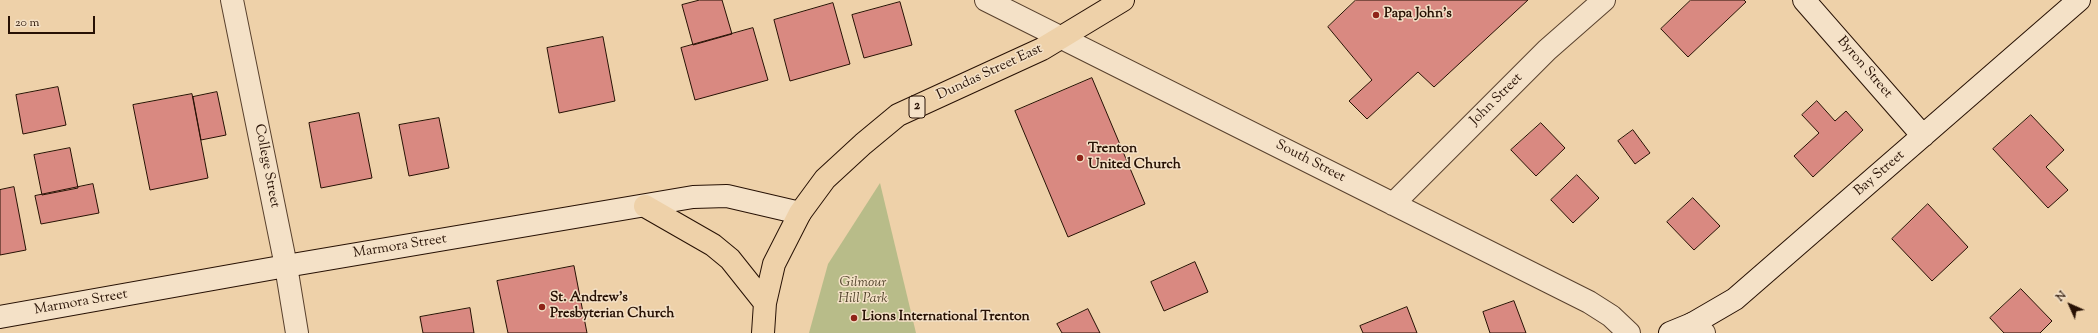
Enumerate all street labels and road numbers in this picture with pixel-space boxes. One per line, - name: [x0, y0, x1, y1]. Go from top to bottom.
- street label: Byron Street: [1833, 34, 1895, 102]
- street label: Dundas Street East: [935, 41, 1045, 105]
- street label: John Street: [1467, 70, 1527, 130]
- road number: 2: [909, 96, 925, 118]
- street label: College Street: [250, 123, 282, 209]
- street label: South Street: [1272, 137, 1348, 187]
- street label: Bay Street: [1851, 148, 1909, 200]
- street label: Marmora Street: [352, 231, 448, 263]
- street label: Marmora Street: [33, 287, 129, 319]

